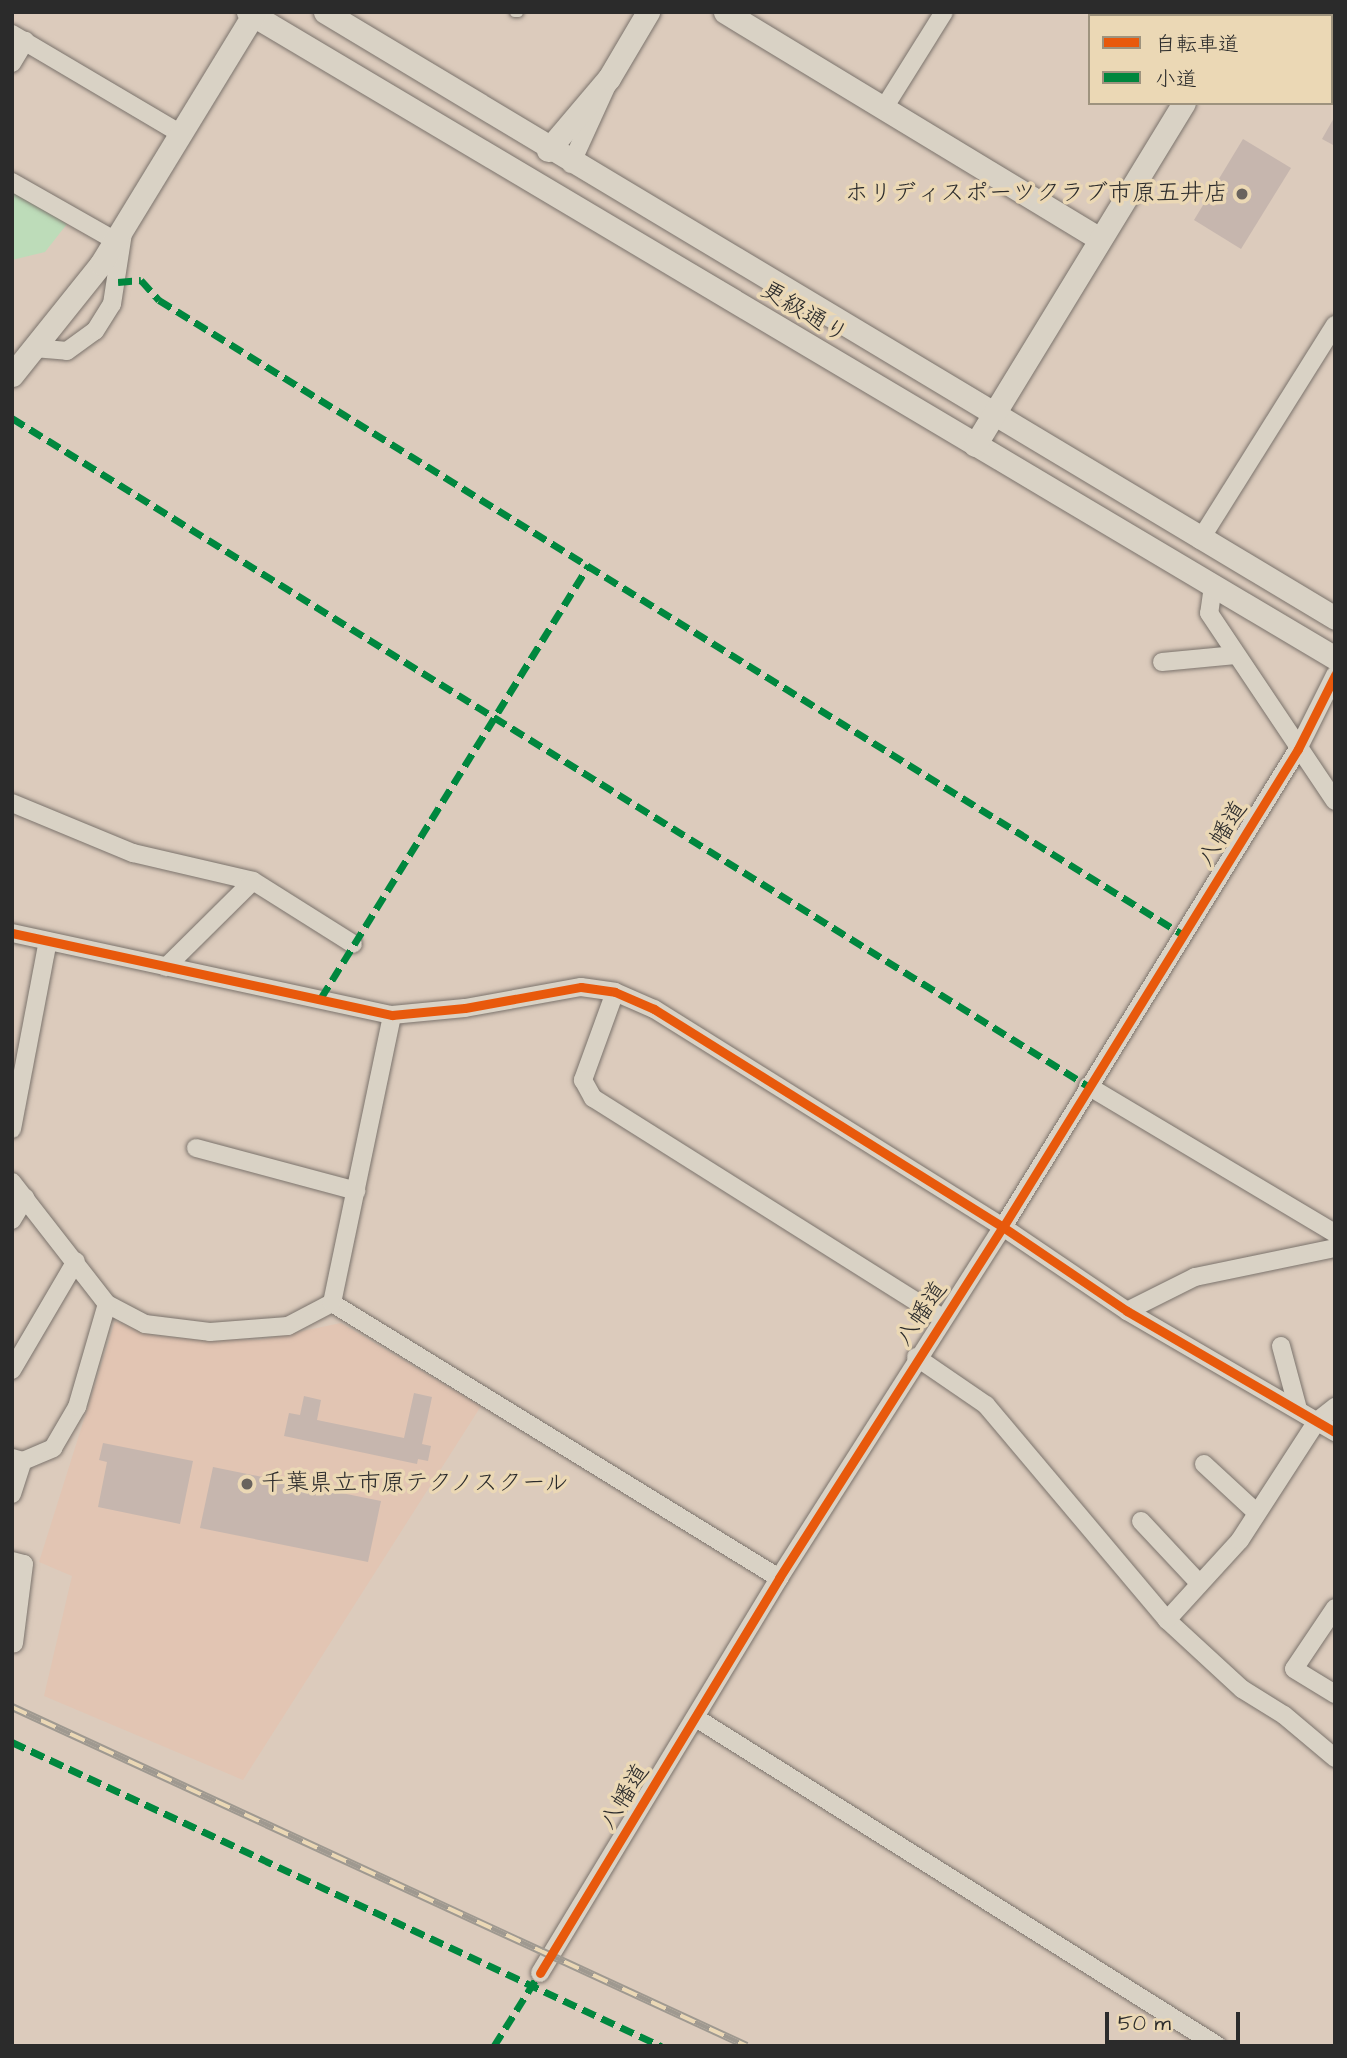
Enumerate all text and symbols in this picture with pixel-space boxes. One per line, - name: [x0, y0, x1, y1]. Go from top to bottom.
- legend: [1088, 14, 1333, 105]
- text: 自転車道: [1155, 30, 1239, 59]
- text: 小道: [1155, 65, 1197, 94]
- place label: ホリディスポーツクラブ市原五井店: [844, 180, 1228, 208]
- marker: ホリディスポーツクラブ市原五井店: [1234, 186, 1250, 202]
- street label: 更級通り: [755, 276, 853, 350]
- street label: 八幡道: [1192, 796, 1254, 872]
- street label: 八幡道: [890, 1276, 954, 1352]
- place label: 千葉県立市原テクノスクール: [261, 1470, 573, 1498]
- marker: 千葉県立市原テクノスクール: [239, 1476, 255, 1492]
- street label: 八幡道: [594, 1759, 656, 1835]
- scale bar: [1109, 1998, 1244, 2042]
- text: 50 m: [1118, 2009, 1171, 2038]

